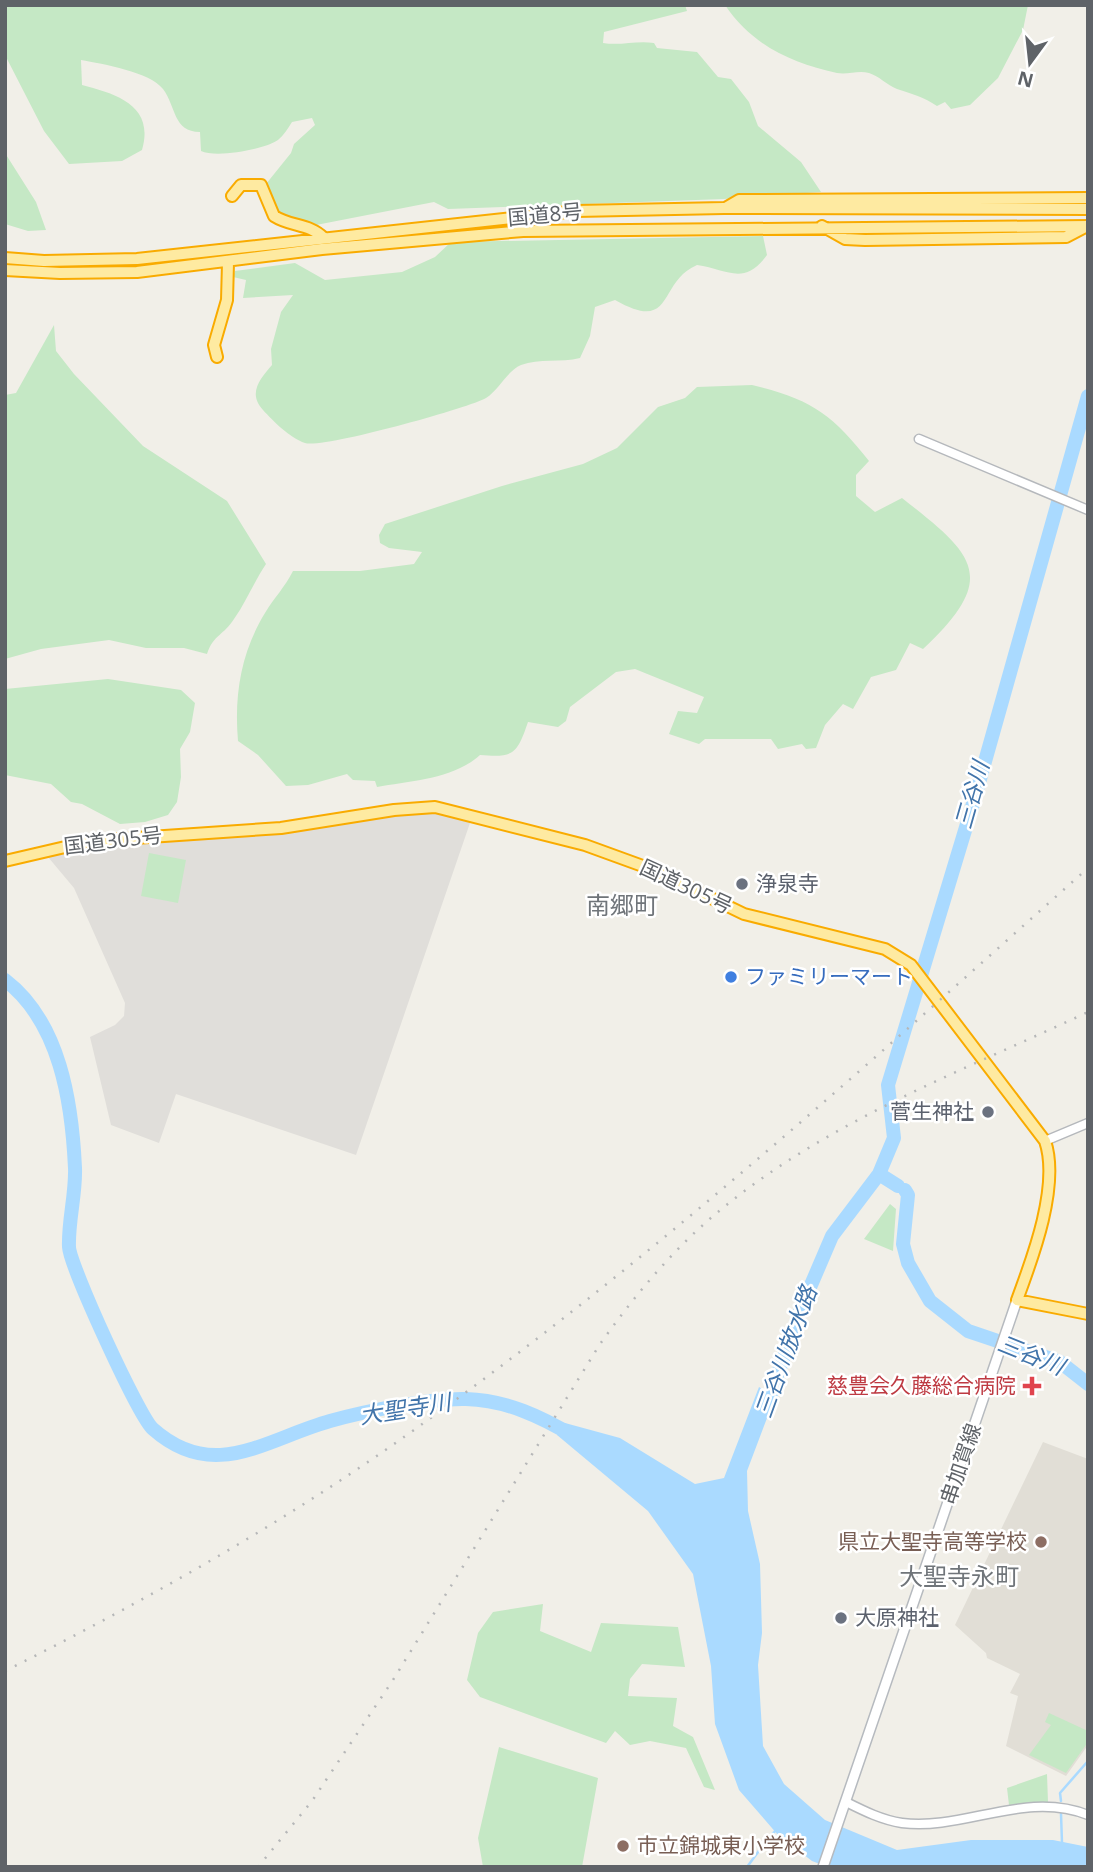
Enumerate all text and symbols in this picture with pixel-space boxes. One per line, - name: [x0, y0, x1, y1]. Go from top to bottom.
- north arrow: [995, 28, 1065, 98]
- text: N: [1015, 65, 1036, 94]
- street label: 国道8号: [506, 197, 583, 231]
- water label: 三谷川: [946, 754, 997, 832]
- street label: 国道305号: [62, 820, 164, 860]
- street label: 国道305号: [636, 852, 737, 920]
- place label: 浄泉寺: [756, 869, 819, 897]
- marker: 浄泉寺: [734, 876, 750, 892]
- district label: 南郷町: [586, 888, 658, 921]
- place label: ファミリーマート: [745, 962, 913, 990]
- marker: ファミリーマート: [723, 969, 739, 985]
- place label: 菅生神社: [890, 1097, 974, 1125]
- marker: 菅生神社: [980, 1104, 996, 1120]
- water label: 三谷川放水路: [746, 1279, 824, 1422]
- water label: 三谷川: [993, 1326, 1072, 1383]
- place label: 慈豊会久藤総合病院: [827, 1371, 1016, 1399]
- marker: 慈豊会久藤総合病院: [1022, 1376, 1042, 1396]
- water label: 大聖寺川: [357, 1385, 456, 1431]
- street label: 串加賀線: [933, 1419, 987, 1508]
- place label: 県立大聖寺高等学校: [838, 1527, 1027, 1555]
- marker: 県立大聖寺高等学校: [1033, 1534, 1049, 1550]
- district label: 大聖寺永町: [899, 1559, 1019, 1592]
- place label: 大原神社: [855, 1603, 939, 1631]
- marker: 大原神社: [833, 1610, 849, 1626]
- place label: 市立錦城東小学校: [637, 1831, 805, 1859]
- marker: 市立錦城東小学校: [615, 1838, 631, 1854]

